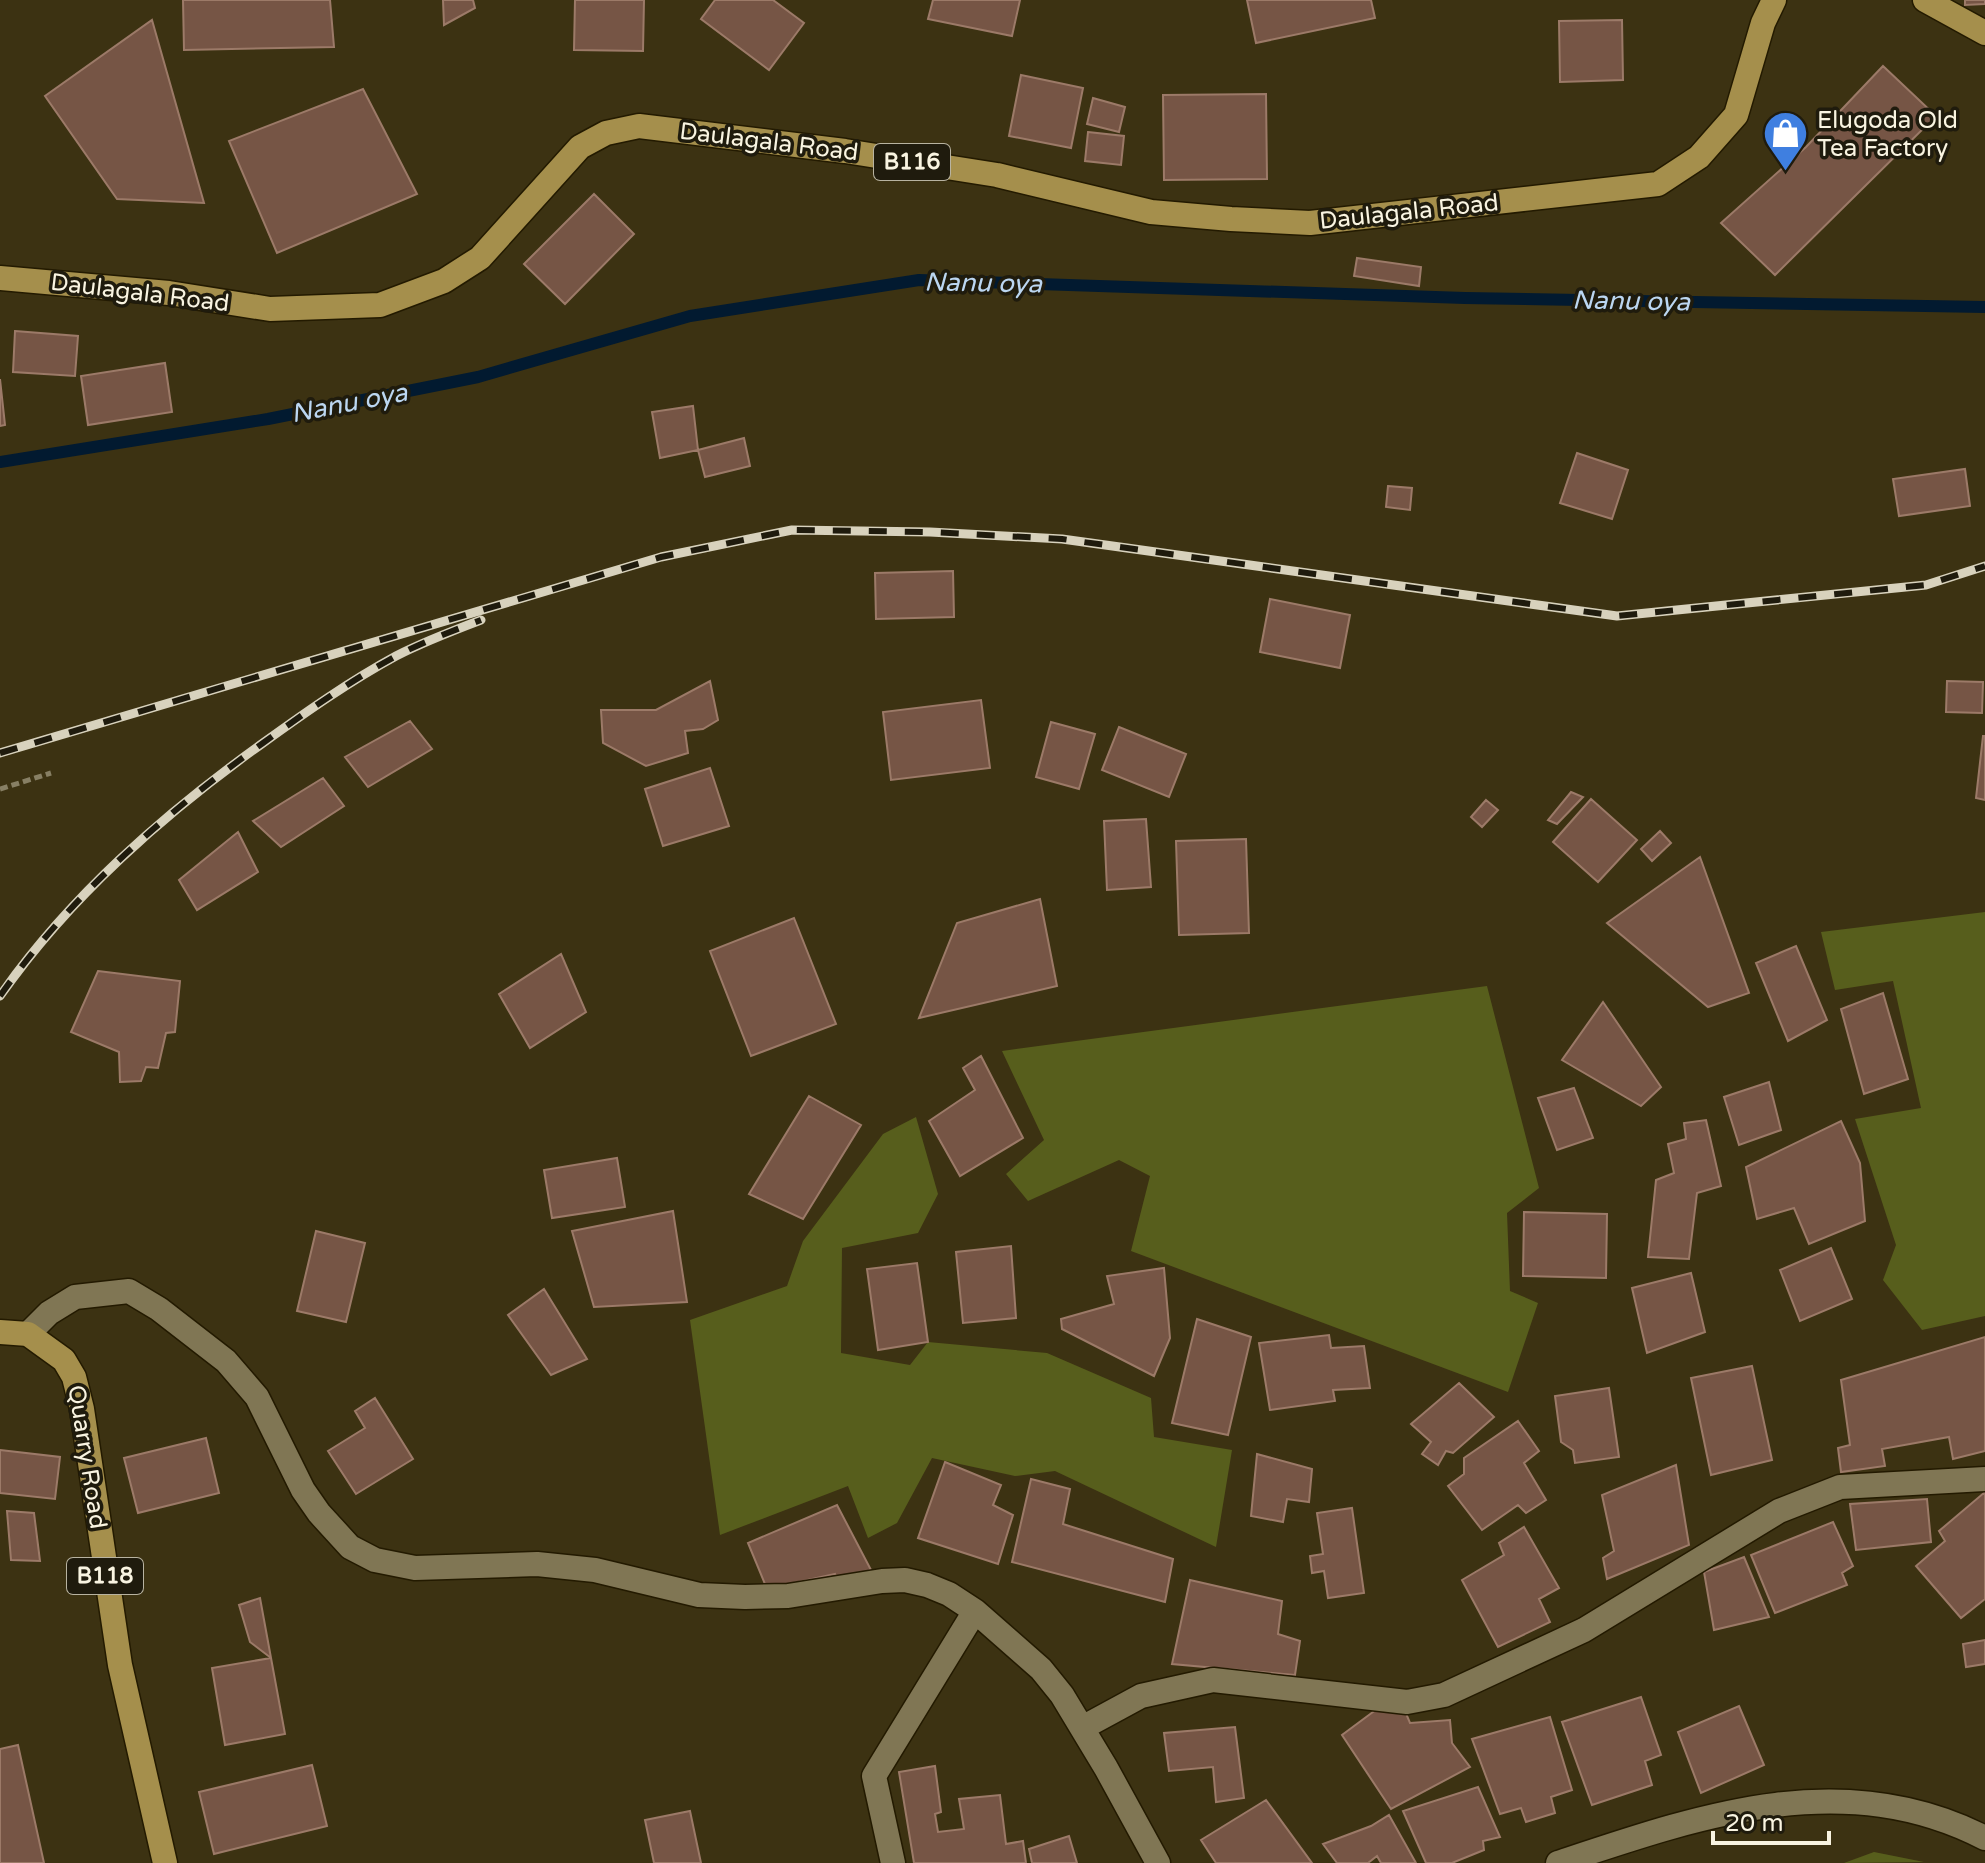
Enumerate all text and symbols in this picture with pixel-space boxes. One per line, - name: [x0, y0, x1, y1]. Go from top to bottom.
- place label: Elugoda Old Tea Factory: [1817, 106, 1958, 163]
- shop icon: Elugoda Old Tea Factory: [1762, 110, 1810, 173]
- street label: Daulagala Road: [678, 117, 860, 167]
- road number: B116: [874, 144, 950, 180]
- street label: Daulagala Road: [1318, 188, 1500, 236]
- water label: Nanu oya: [924, 266, 1044, 300]
- street label: Daulagala Road: [49, 268, 231, 318]
- water label: Nanu oya: [1572, 284, 1692, 318]
- water label: Nanu oya: [288, 376, 411, 429]
- street label: Quarry Road: [61, 1383, 113, 1531]
- road number: B118: [67, 1558, 143, 1594]
- scale bar: [1713, 1795, 1829, 1845]
- text: 20 m: [1725, 1809, 1783, 1838]

